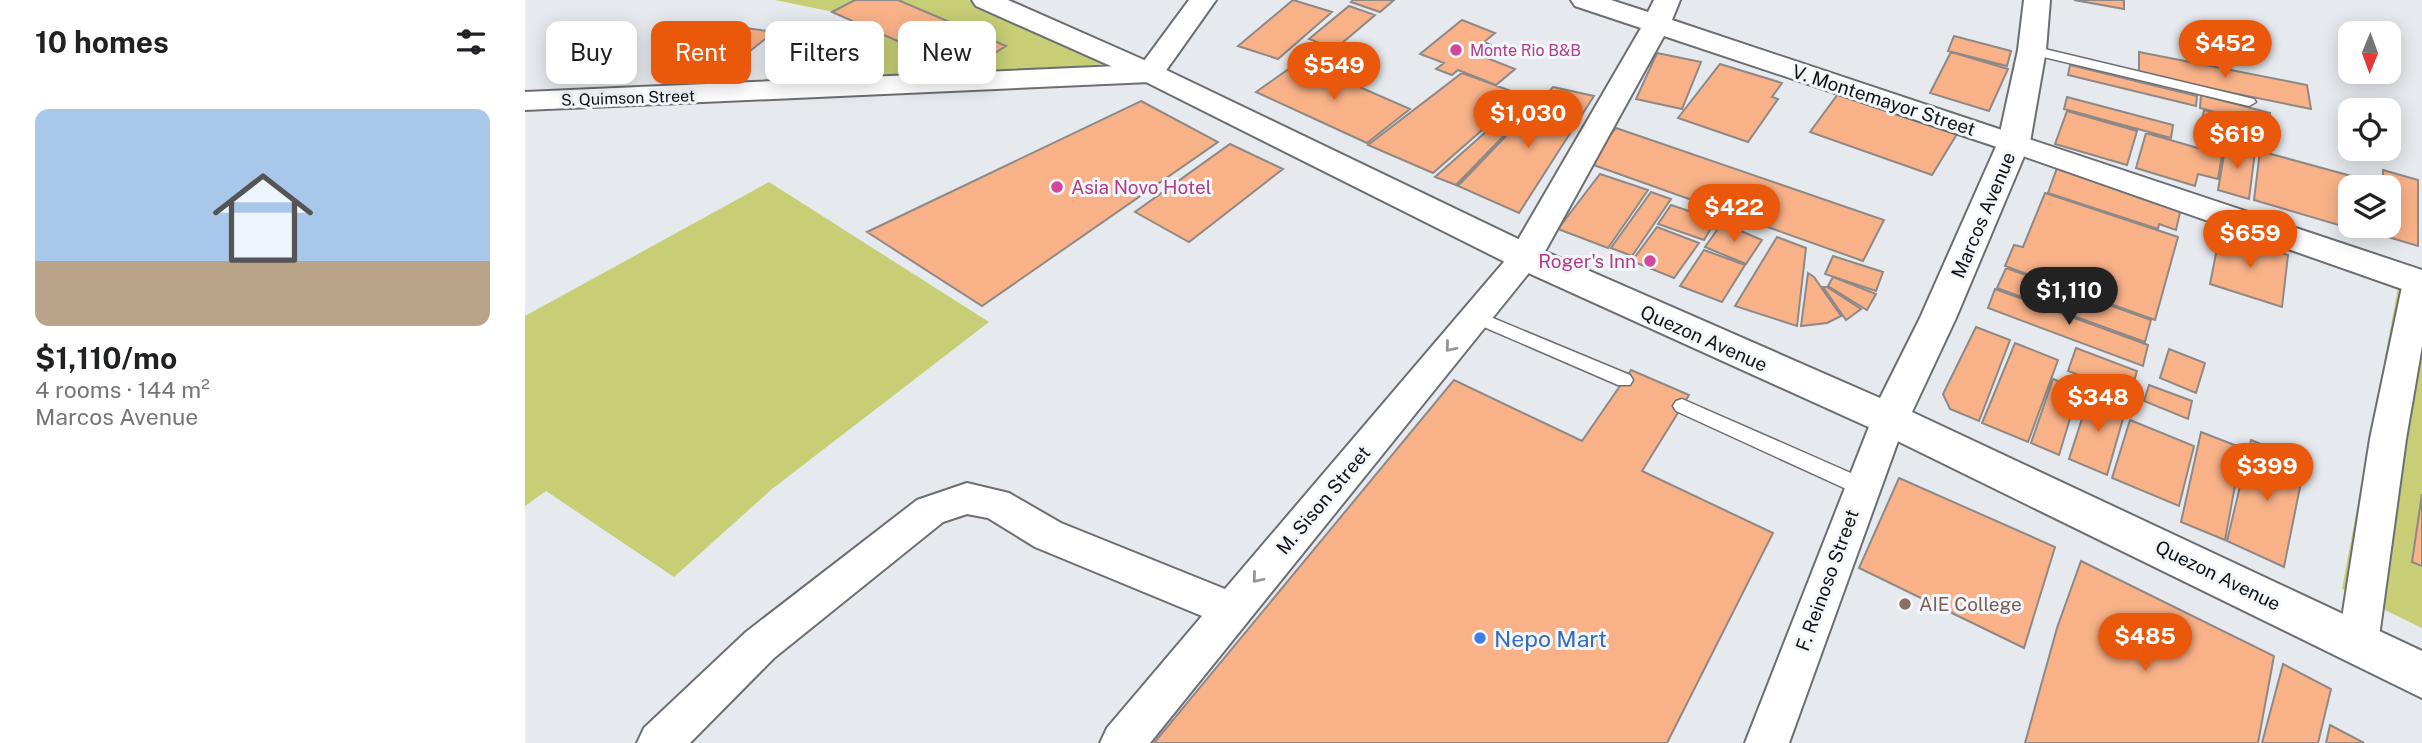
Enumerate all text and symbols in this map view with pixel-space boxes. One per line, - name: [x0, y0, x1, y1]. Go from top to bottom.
- pin: $452: [2184, 20, 2266, 80]
- chip: Buy: [546, 21, 637, 84]
- chip: Rent: [651, 21, 751, 84]
- chip: Filters: [765, 21, 884, 84]
- chip: New: [898, 21, 996, 84]
- north arrow: [2338, 21, 2401, 84]
- map controls: [2338, 21, 2401, 238]
- icon: filters: [452, 23, 490, 61]
- text: 10 homes: [35, 24, 169, 60]
- text: $452: [2195, 29, 2255, 56]
- place label: Monte Rio B&B: [1470, 41, 1581, 60]
- pin: $549: [1293, 42, 1375, 102]
- marker: Monte Rio B&B: [1448, 42, 1464, 58]
- text: $549: [1303, 51, 1365, 78]
- street label: V. Montemayor Street: [1790, 60, 1978, 140]
- street label: S. Quimson Street: [561, 86, 695, 110]
- pin: $1,030: [1471, 90, 1585, 150]
- button: locate: [2338, 98, 2401, 161]
- text: $1,030: [1490, 99, 1566, 126]
- pin: $619: [2196, 111, 2278, 171]
- text: $619: [2209, 120, 2265, 147]
- street label: Marcos Avenue: [1947, 149, 2019, 281]
- icon: home: [200, 155, 326, 281]
- button: layers: [2338, 175, 2401, 238]
- place label: Asia Novo Hotel: [1071, 176, 1211, 198]
- marker: Asia Novo Hotel: [1049, 179, 1065, 195]
- pin: $422: [1693, 184, 1775, 244]
- text: $422: [1704, 193, 1764, 220]
- pin: $659: [2209, 210, 2291, 270]
- text: $659: [2219, 219, 2281, 246]
- place label: Roger's Inn: [1538, 250, 1636, 272]
- marker: Roger's Inn: [1642, 253, 1658, 269]
- pin: $1,110: [2012, 268, 2126, 327]
- text: $1,110: [2036, 276, 2102, 303]
- street label: Quezon Avenue: [1637, 300, 1771, 376]
- one-way arrow: [1446, 339, 1458, 352]
- text: $1,110/mo: [35, 340, 177, 376]
- pin: $348: [2057, 374, 2139, 434]
- text: 4 rooms · 144 m²: [35, 376, 210, 403]
- text: $348: [2067, 383, 2129, 410]
- text: Marcos Avenue: [35, 403, 198, 430]
- street label: M. Sison Street: [1271, 441, 1375, 559]
- pin: $399: [2226, 444, 2308, 503]
- text: $399: [2236, 452, 2298, 479]
- street label: F. Reinoso Street: [1791, 506, 1863, 654]
- street label: Quezon Avenue: [2152, 535, 2284, 615]
- one-way arrow: [1253, 570, 1265, 583]
- place label: AIE College: [1919, 593, 2022, 615]
- marker: AIE College: [1897, 596, 1913, 612]
- pin: $485: [2104, 614, 2186, 673]
- text: $485: [2114, 622, 2176, 649]
- place label: Nepo Mart: [1494, 625, 1607, 652]
- marker: Nepo Mart: [1472, 630, 1488, 646]

